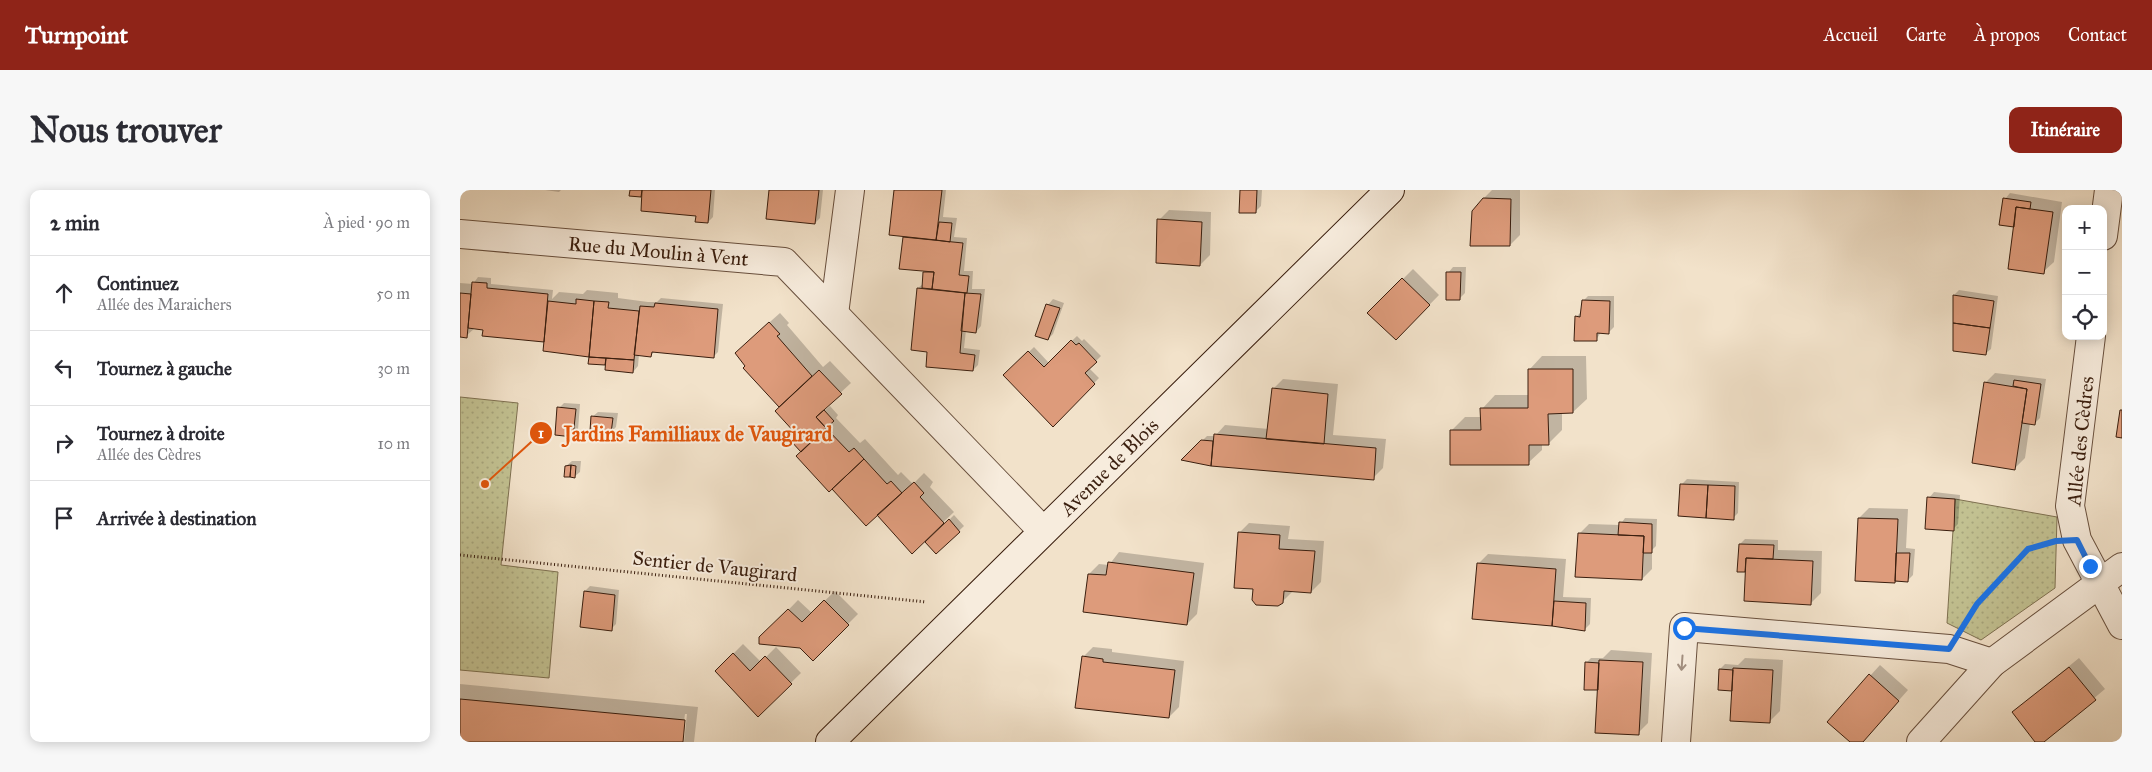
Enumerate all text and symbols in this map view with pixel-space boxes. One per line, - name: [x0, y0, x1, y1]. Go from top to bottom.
- text: Turnpoint: [25, 20, 128, 50]
- text: Accueil: [1824, 24, 1878, 46]
- text: Carte: [1906, 24, 1946, 46]
- text: À propos: [1974, 24, 2040, 46]
- text: Contact: [2068, 24, 2127, 46]
- button: Itinéraire: [2009, 107, 2122, 153]
- text: Nous trouver: [30, 109, 222, 152]
- map controls: [2062, 205, 2107, 340]
- button: +: [2062, 205, 2107, 250]
- text: 2 min: [50, 210, 100, 236]
- text: À pied · 90 m: [324, 213, 410, 232]
- street label: Rue du Moulin à Vent: [567, 231, 749, 271]
- button: −: [2062, 250, 2107, 295]
- text: Continuez: [97, 272, 179, 295]
- icon: ahead: [50, 279, 78, 307]
- text: 50 m: [376, 284, 410, 303]
- text: Allée des Maraichers: [97, 295, 232, 314]
- button: locate: [2062, 295, 2107, 340]
- icon: left: [50, 354, 78, 382]
- text: Tournez à gauche: [97, 357, 232, 380]
- text: 30 m: [377, 359, 410, 378]
- street label: Allée des Cèdres: [2061, 375, 2099, 508]
- street label: Avenue de Blois: [1054, 413, 1163, 521]
- callout: Jardins Familliaux de Vaugirard: [529, 415, 842, 451]
- text: Jardins Familliaux de Vaugirard: [561, 421, 833, 448]
- text: Tournez à droite: [97, 422, 225, 445]
- text: 1: [538, 424, 544, 442]
- icon: right: [50, 429, 78, 457]
- text: 10 m: [378, 434, 410, 453]
- text: Allée des Cèdres: [97, 445, 201, 464]
- icon: arrive: [50, 504, 78, 532]
- text: Arrivée à destination: [97, 507, 256, 530]
- street label: Sentier de Vaugirard: [631, 545, 799, 588]
- route end: [2079, 555, 2102, 578]
- route start: [1673, 617, 1696, 640]
- one-way arrow: [1677, 655, 1687, 671]

